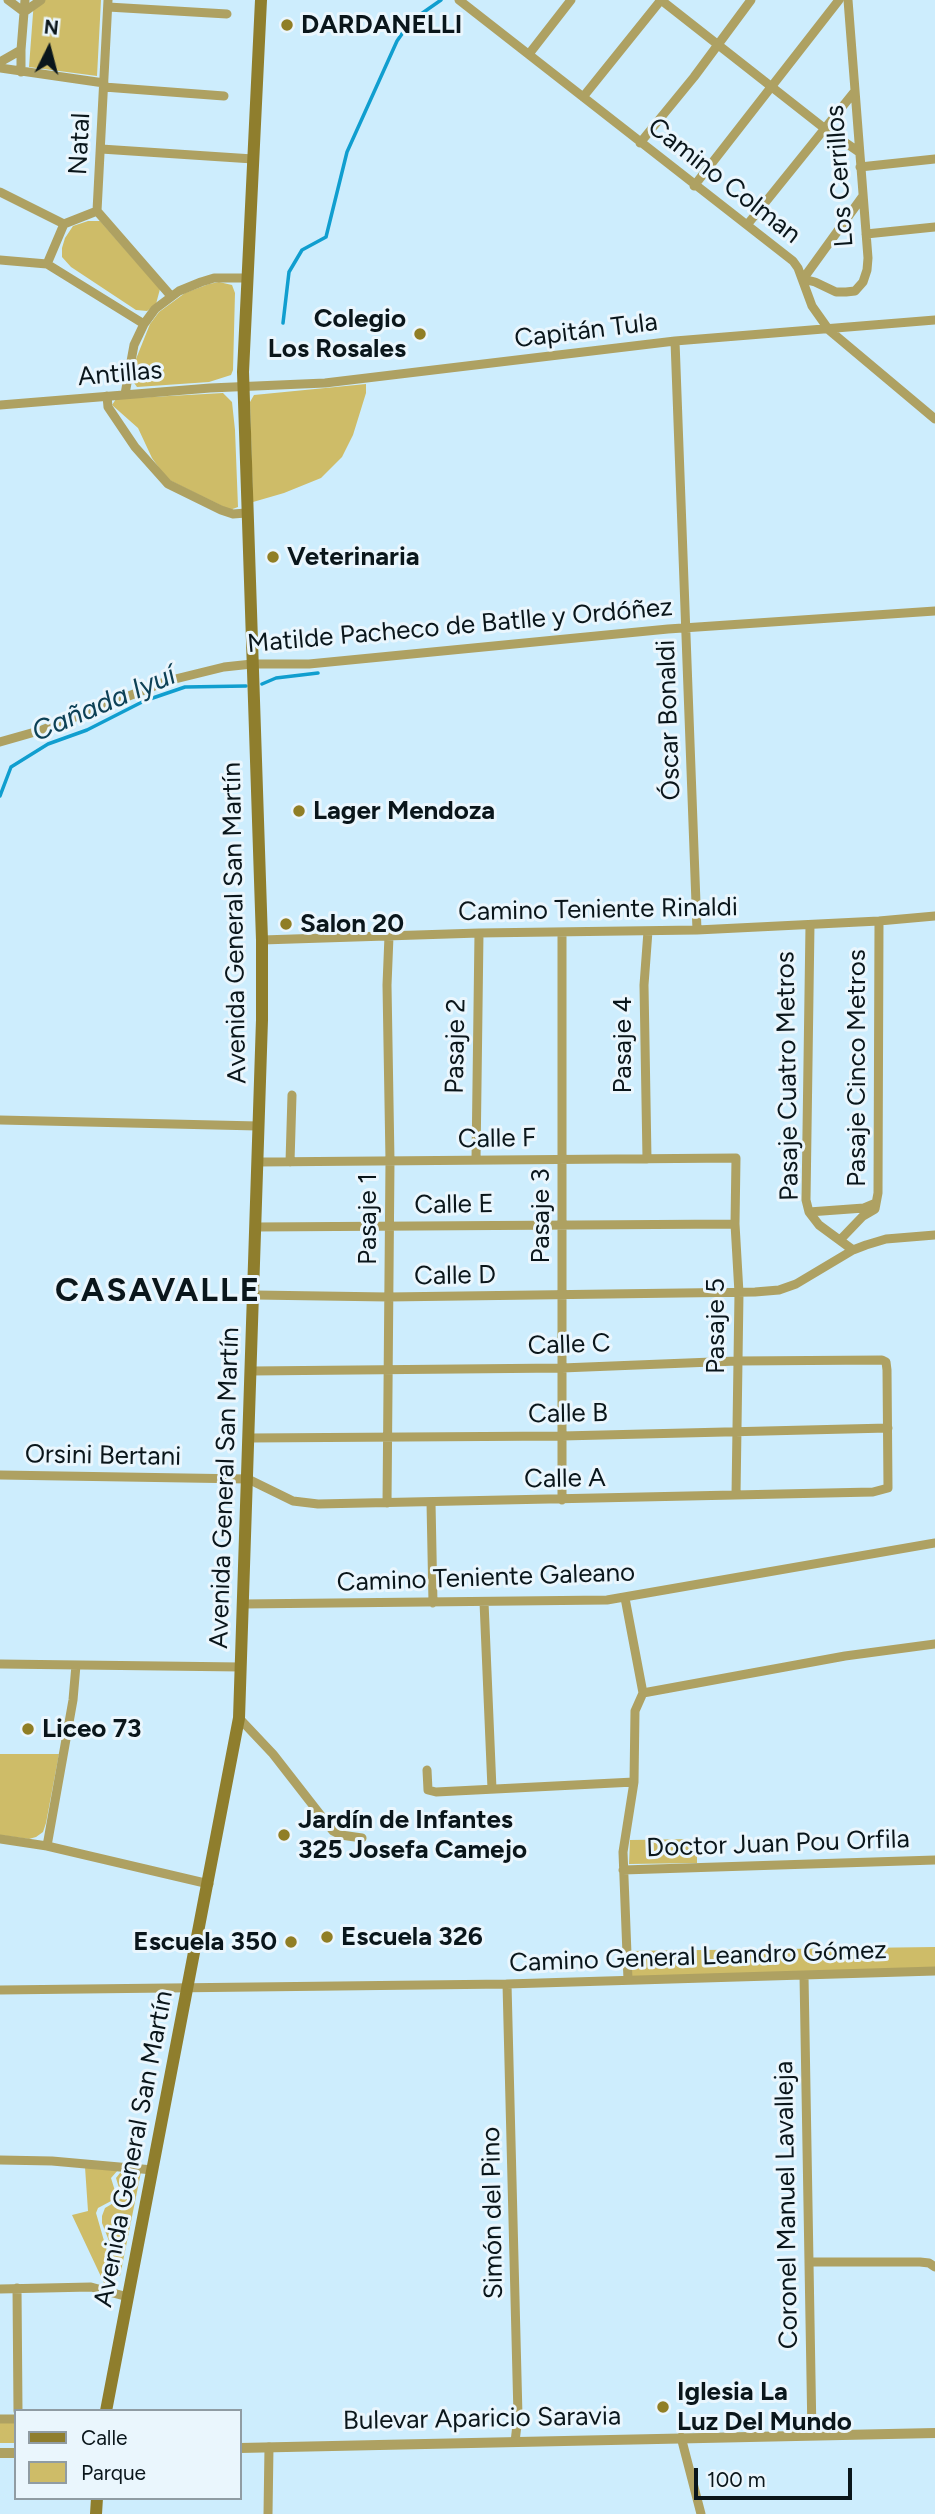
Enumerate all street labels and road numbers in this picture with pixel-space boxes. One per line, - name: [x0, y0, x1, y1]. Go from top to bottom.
- street label: Los Cerrillos: [819, 104, 861, 248]
- street label: Natal: [63, 112, 97, 176]
- street label: Camino Colman: [641, 112, 807, 250]
- street label: Capitán Tula: [513, 307, 659, 355]
- street label: Antillas: [76, 355, 164, 393]
- street label: Matilde Pacheco de Batlle y Ordóñez: [246, 592, 674, 660]
- street label: Óscar Bonaldi: [651, 639, 687, 801]
- street label: Avenida General San Martín: [217, 762, 253, 1084]
- street label: Camino Teniente Rinaldi: [458, 892, 738, 928]
- street label: Pasaje Cinco Metros: [841, 949, 873, 1187]
- street label: Pasaje Cuatro Metros: [770, 951, 806, 1201]
- street label: Pasaje 4: [607, 996, 639, 1094]
- street label: Pasaje 2: [440, 998, 472, 1094]
- street label: Calle F: [458, 1123, 536, 1155]
- street label: Pasaje 3: [525, 1168, 557, 1264]
- street label: Pasaje 1: [352, 1173, 384, 1265]
- street label: Calle E: [414, 1189, 494, 1221]
- street label: Calle D: [414, 1260, 496, 1292]
- street label: Pasaje 5: [700, 1278, 732, 1374]
- street label: Avenida General San Martín: [204, 1327, 246, 1649]
- street label: Calle C: [527, 1328, 611, 1362]
- street label: Calle B: [528, 1398, 608, 1430]
- street label: Orsini Bertani: [24, 1439, 182, 1473]
- street label: Calle A: [524, 1463, 606, 1495]
- street label: Camino Teniente Galeano: [336, 1557, 636, 1599]
- street label: Doctor Juan Pou Orfila: [646, 1824, 910, 1864]
- street label: Camino General Leandro Gómez: [509, 1935, 887, 1979]
- street label: Avenida General San Martín: [88, 1988, 180, 2310]
- street label: Coronel Manuel Lavalleja: [769, 2061, 805, 2349]
- street label: Simón del Pino: [476, 2127, 510, 2299]
- street label: Bulevar Aparicio Saravia: [343, 2401, 621, 2437]

